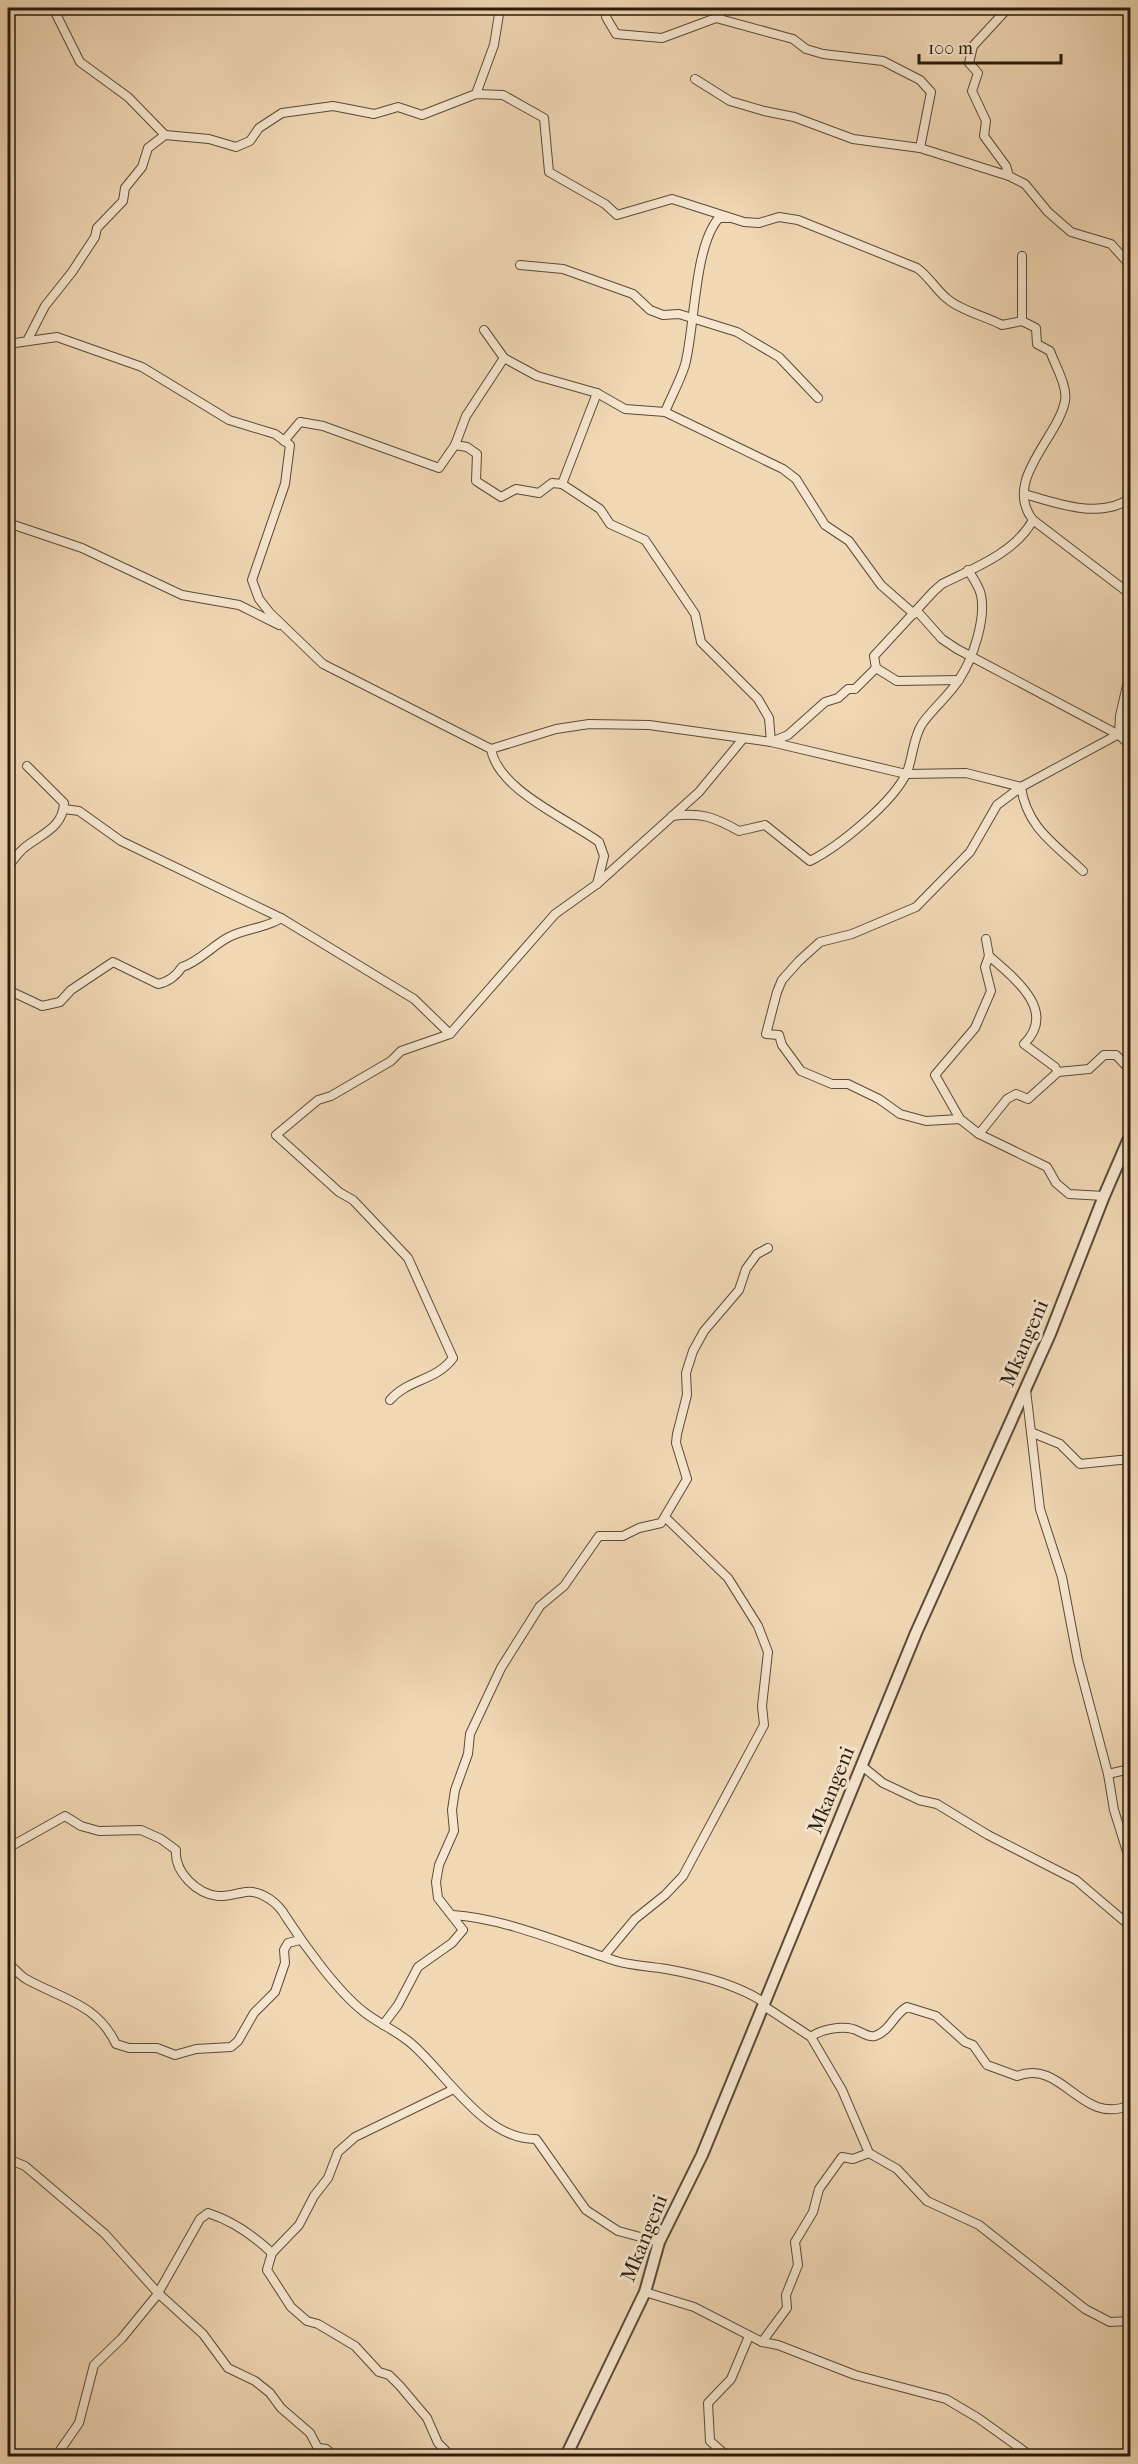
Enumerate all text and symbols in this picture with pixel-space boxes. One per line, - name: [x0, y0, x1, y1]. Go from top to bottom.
- scale bar: [919, 27, 1062, 65]
- text: 100 m: [928, 38, 973, 59]
- street label: Mkangeni: [995, 1296, 1053, 1390]
- street label: Mkangeni: [803, 1743, 859, 1837]
- street label: Mkangeni: [616, 2191, 672, 2285]

